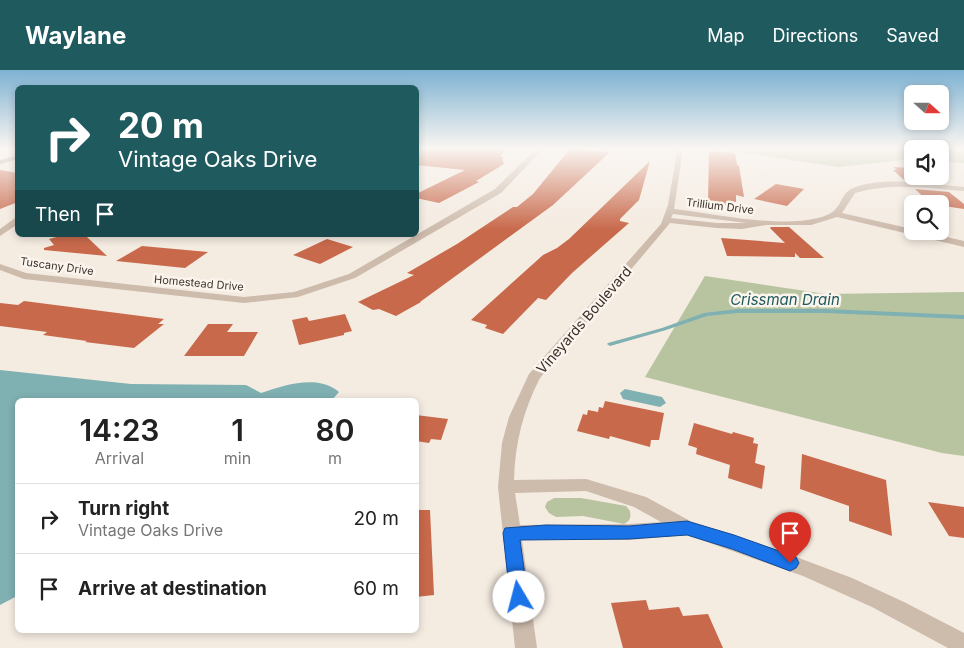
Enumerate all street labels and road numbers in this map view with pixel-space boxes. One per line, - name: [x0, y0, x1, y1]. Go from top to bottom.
- street label: Trillium Drive: [685, 195, 755, 217]
- street label: Tuscany Drive: [19, 254, 95, 278]
- street label: Vineyards Boulevard: [533, 263, 635, 377]
- street label: Homestead Drive: [154, 272, 244, 294]

